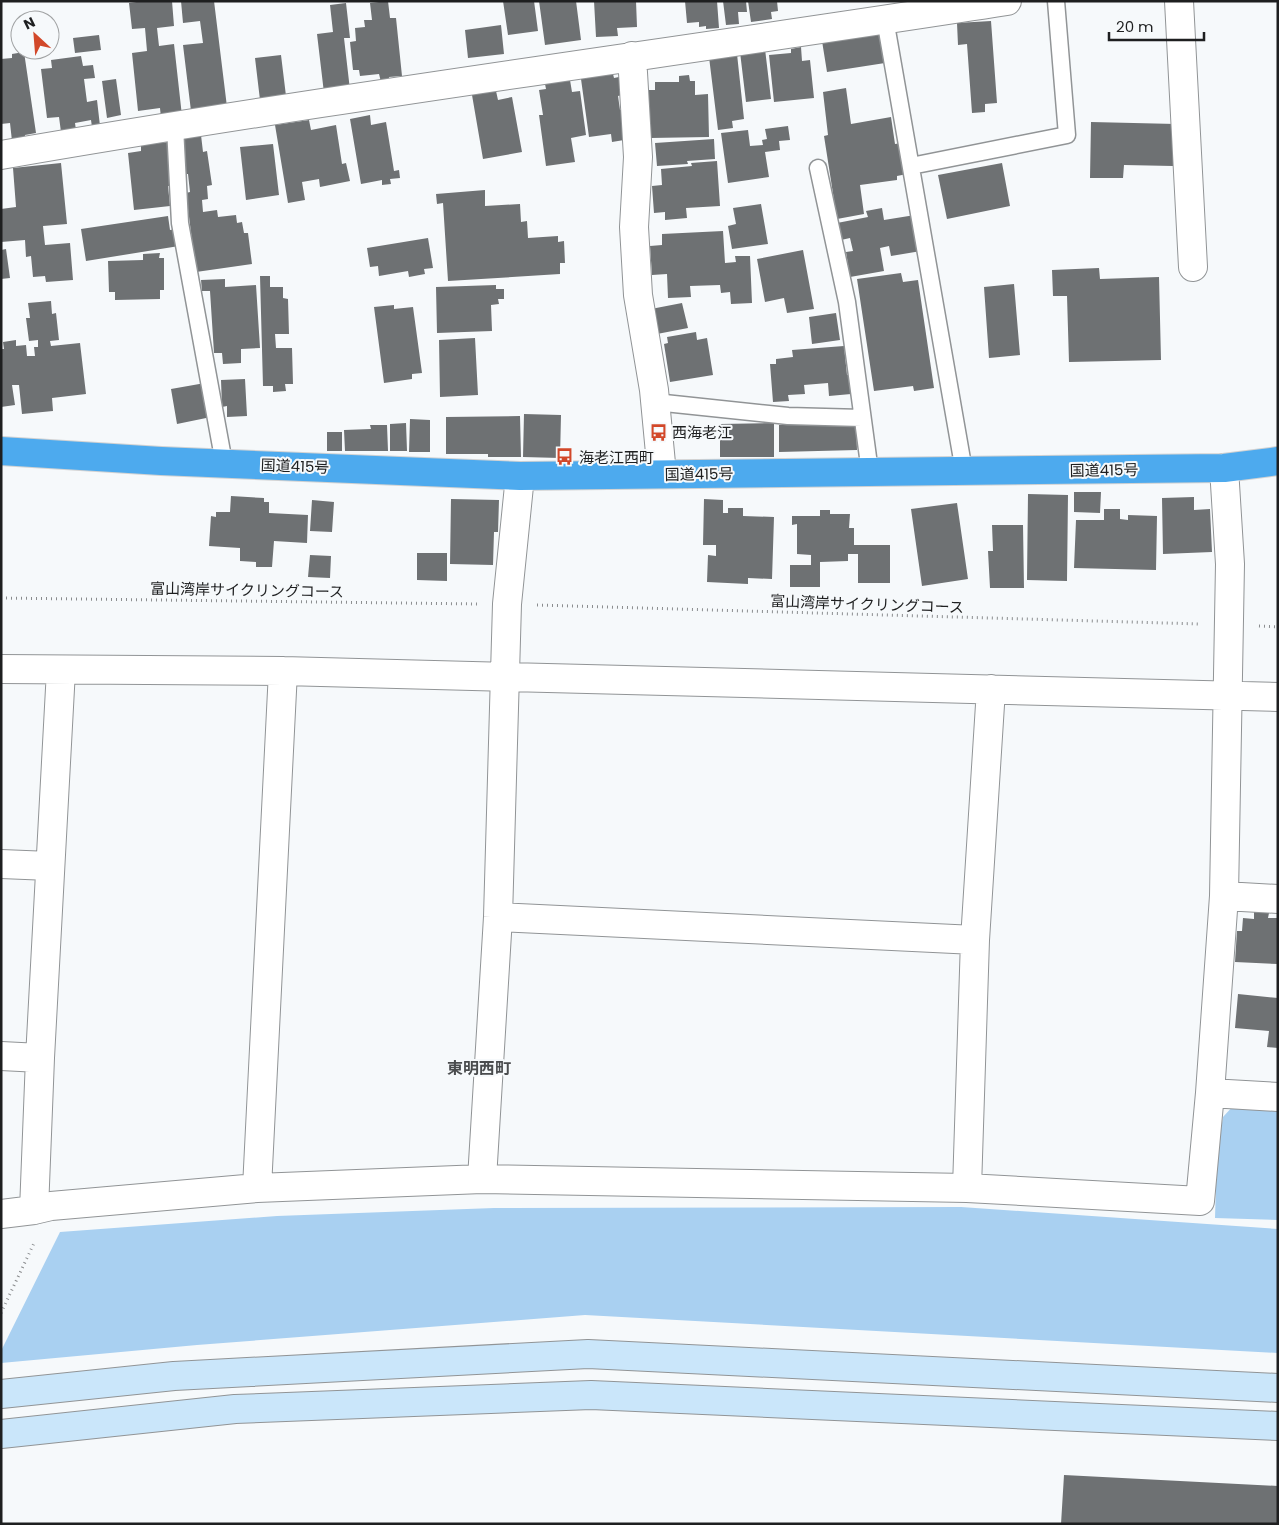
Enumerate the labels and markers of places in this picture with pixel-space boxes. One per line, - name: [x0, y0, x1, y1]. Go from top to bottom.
- bus stop icon: 西海老江: [648, 422, 668, 442]
- place label: 西海老江: [672, 422, 732, 443]
- bus stop icon: 海老江西町: [555, 447, 575, 467]
- place label: 海老江西町: [579, 447, 654, 468]

